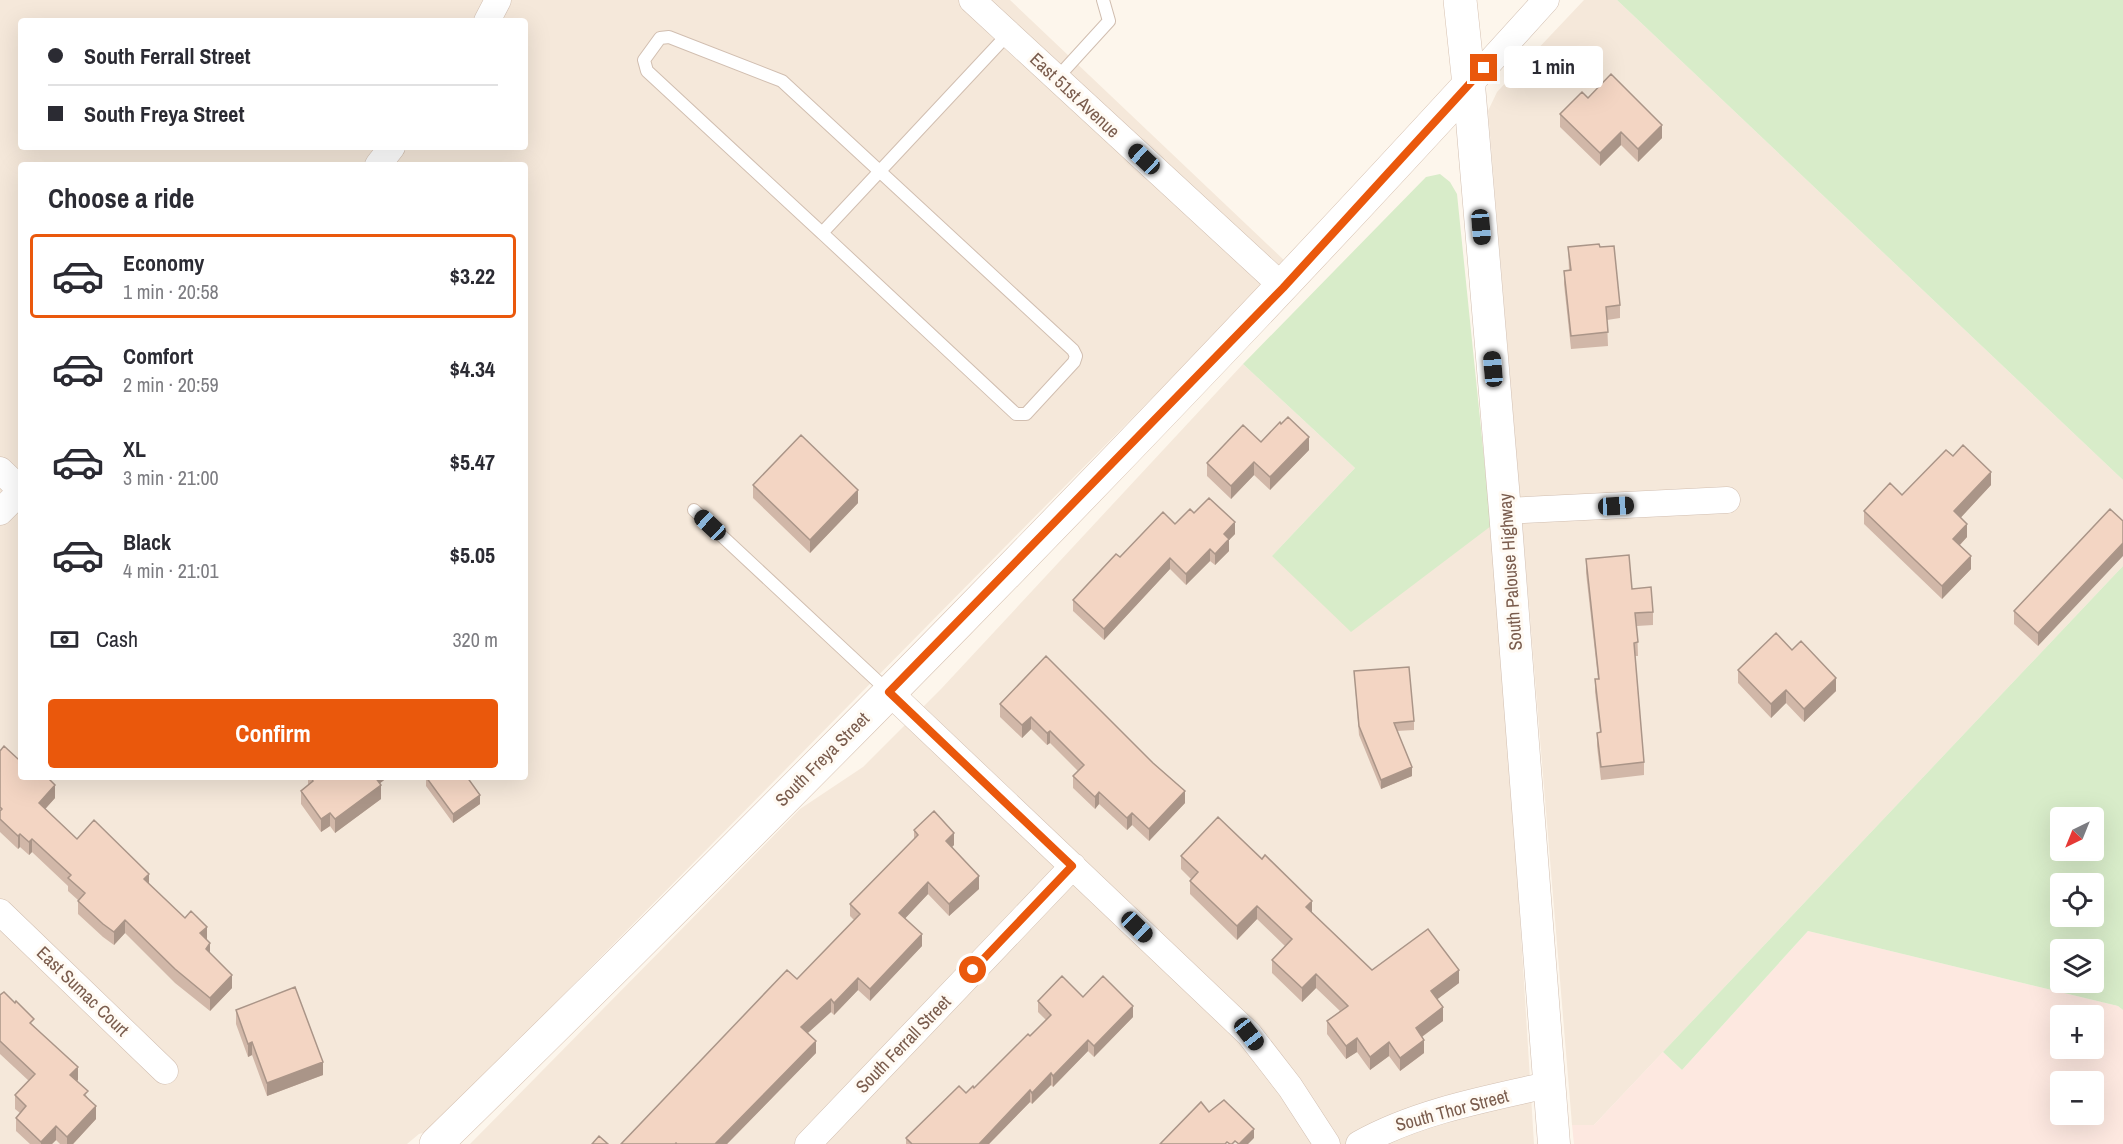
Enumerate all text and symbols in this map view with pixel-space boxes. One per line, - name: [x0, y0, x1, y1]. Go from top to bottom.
- text: South Ferrall Street: [84, 41, 251, 71]
- street label: East 51st Avenue: [1025, 47, 1125, 143]
- callout: 1 min: [1505, 47, 1604, 89]
- text: 1 min: [1532, 53, 1575, 80]
- route end: [1470, 54, 1497, 81]
- text: South Freya Street: [84, 99, 244, 129]
- car: [1125, 140, 1163, 178]
- text: Choose a ride: [48, 180, 194, 216]
- car: [1470, 208, 1492, 246]
- text: Economy: [123, 248, 204, 278]
- icon: car: [51, 249, 105, 303]
- text: $3.22: [450, 261, 495, 291]
- text: 1 min · 20:58: [123, 278, 219, 305]
- text: Comfort: [123, 341, 193, 371]
- icon: car: [51, 342, 105, 396]
- car: [1482, 350, 1504, 388]
- text: $4.34: [450, 354, 495, 384]
- text: 2 min · 20:59: [123, 371, 219, 398]
- text: XL: [123, 434, 146, 464]
- icon: car: [51, 435, 105, 489]
- text: $5.47: [450, 447, 495, 477]
- text: 3 min · 21:00: [123, 464, 219, 491]
- street label: South Palouse Highway: [1492, 492, 1528, 651]
- car: [1598, 496, 1634, 516]
- car: [691, 506, 729, 544]
- text: Black: [123, 527, 171, 557]
- icon: car: [51, 528, 105, 582]
- text: $5.05: [450, 540, 495, 570]
- text: 4 min · 21:01: [123, 557, 219, 584]
- icon: cash: [48, 623, 81, 656]
- text: Cash: [96, 624, 138, 654]
- text: 320 m: [452, 626, 498, 653]
- button: Confirm: [48, 699, 498, 768]
- street label: South Freya Street: [769, 706, 875, 812]
- north arrow: [2050, 807, 2104, 861]
- map controls: [2050, 807, 2104, 1125]
- button: locate: [2050, 873, 2104, 927]
- car: [1118, 908, 1156, 946]
- button: layers: [2050, 939, 2104, 993]
- street label: East Sumac Court: [31, 940, 135, 1042]
- route start: [959, 956, 986, 983]
- street label: South Ferrall Street: [850, 990, 956, 1098]
- button: +: [2050, 1005, 2104, 1059]
- car: [1231, 1014, 1267, 1054]
- button: −: [2050, 1071, 2104, 1125]
- street label: South Thor Street: [1393, 1083, 1511, 1137]

